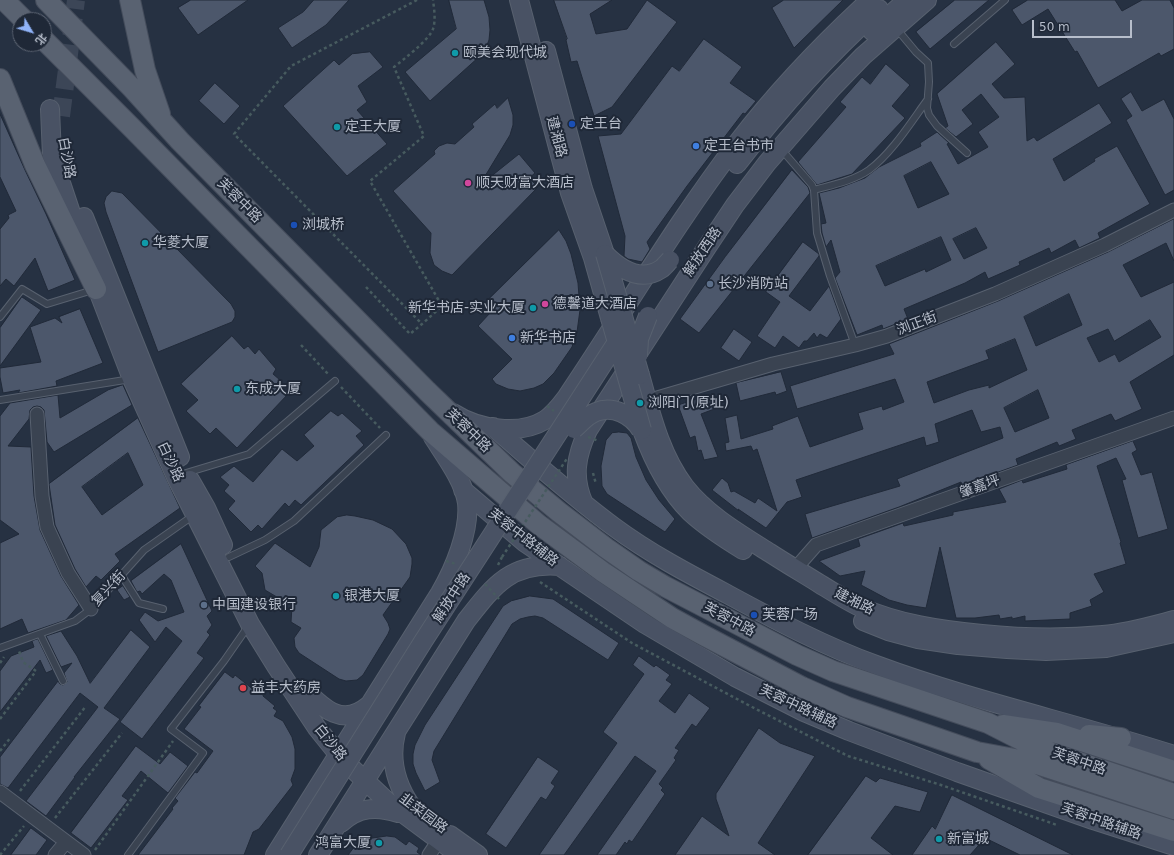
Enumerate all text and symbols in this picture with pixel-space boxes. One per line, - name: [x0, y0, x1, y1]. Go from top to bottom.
- north arrow: [12, 12, 52, 52]
- scale bar: [1034, 12, 1134, 38]
- text: 50 m: [1039, 20, 1070, 34]
- text: 北: [33, 31, 50, 47]
- place label: 颐美会现代城: [463, 45, 547, 61]
- marker: 颐美会现代城: [450, 48, 460, 58]
- street label: 建湘路: [542, 115, 570, 159]
- place label: 定王台: [580, 116, 622, 132]
- place label: 定王大厦: [345, 119, 401, 135]
- marker: 定王台: [567, 119, 577, 129]
- marker: 定王大厦: [332, 122, 342, 132]
- street label: 白沙路: [54, 136, 78, 180]
- place label: 定王台书市: [704, 138, 774, 154]
- marker: 定王台书市: [691, 141, 701, 151]
- street label: 芙蓉中路: [213, 175, 265, 227]
- place label: 顺天财富大酒店: [476, 175, 574, 191]
- marker: 顺天财富大酒店: [463, 178, 473, 188]
- place label: 浏城桥: [302, 217, 344, 233]
- marker: 浏城桥: [289, 220, 299, 230]
- street label: 解放西路: [680, 224, 726, 280]
- place label: 华菱大厦: [153, 235, 209, 251]
- marker: 华菱大厦: [140, 238, 150, 248]
- place label: 长沙消防站: [718, 276, 788, 292]
- marker: 长沙消防站: [705, 279, 715, 289]
- place label: 德馨道大酒店: [553, 296, 637, 312]
- marker: 德馨道大酒店: [540, 299, 550, 309]
- place label: 新华书店-实业大厦: [408, 300, 525, 316]
- marker: 新华书店-实业大厦: [528, 303, 538, 313]
- street label: 浏正街: [894, 309, 940, 339]
- place label: 新华书店: [520, 330, 576, 346]
- marker: 新华书店: [507, 333, 517, 343]
- place label: 东成大厦: [245, 381, 301, 397]
- marker: 东成大厦: [232, 384, 242, 394]
- place label: 浏阳门(原址): [648, 395, 729, 411]
- marker: 浏阳门(原址): [635, 398, 645, 408]
- street label: 芙蓉中路: [442, 406, 494, 456]
- street label: 白沙路: [154, 439, 186, 485]
- street label: 肇嘉坪: [957, 472, 1003, 502]
- street label: 芙蓉中路辅路: [485, 506, 561, 570]
- street label: 复兴街: [89, 568, 129, 610]
- street label: 解放中路: [430, 570, 474, 626]
- street label: 建湘路: [831, 585, 877, 619]
- place label: 银港大厦: [344, 588, 400, 604]
- marker: 银港大厦: [331, 591, 341, 601]
- place label: 中国建设银行: [212, 597, 296, 613]
- street label: 芙蓉中路: [700, 599, 758, 641]
- marker: 中国建设银行: [199, 600, 209, 610]
- place label: 芙蓉广场: [762, 607, 818, 623]
- marker: 芙蓉广场: [749, 610, 759, 620]
- place label: 益丰大药房: [251, 680, 321, 696]
- street label: 芙蓉中路辅路: [756, 682, 840, 732]
- marker: 益丰大药房: [238, 683, 248, 693]
- street label: 白沙路: [310, 721, 350, 765]
- street label: 芙蓉中路: [1050, 745, 1108, 779]
- street label: 韭菜园路: [396, 790, 450, 838]
- street label: 芙蓉中路辅路: [1059, 800, 1143, 844]
- place label: 新富城: [947, 831, 989, 847]
- marker: 新富城: [934, 834, 944, 844]
- place label: 鸿富大厦: [315, 835, 371, 851]
- marker: 鸿富大厦: [374, 838, 384, 848]

